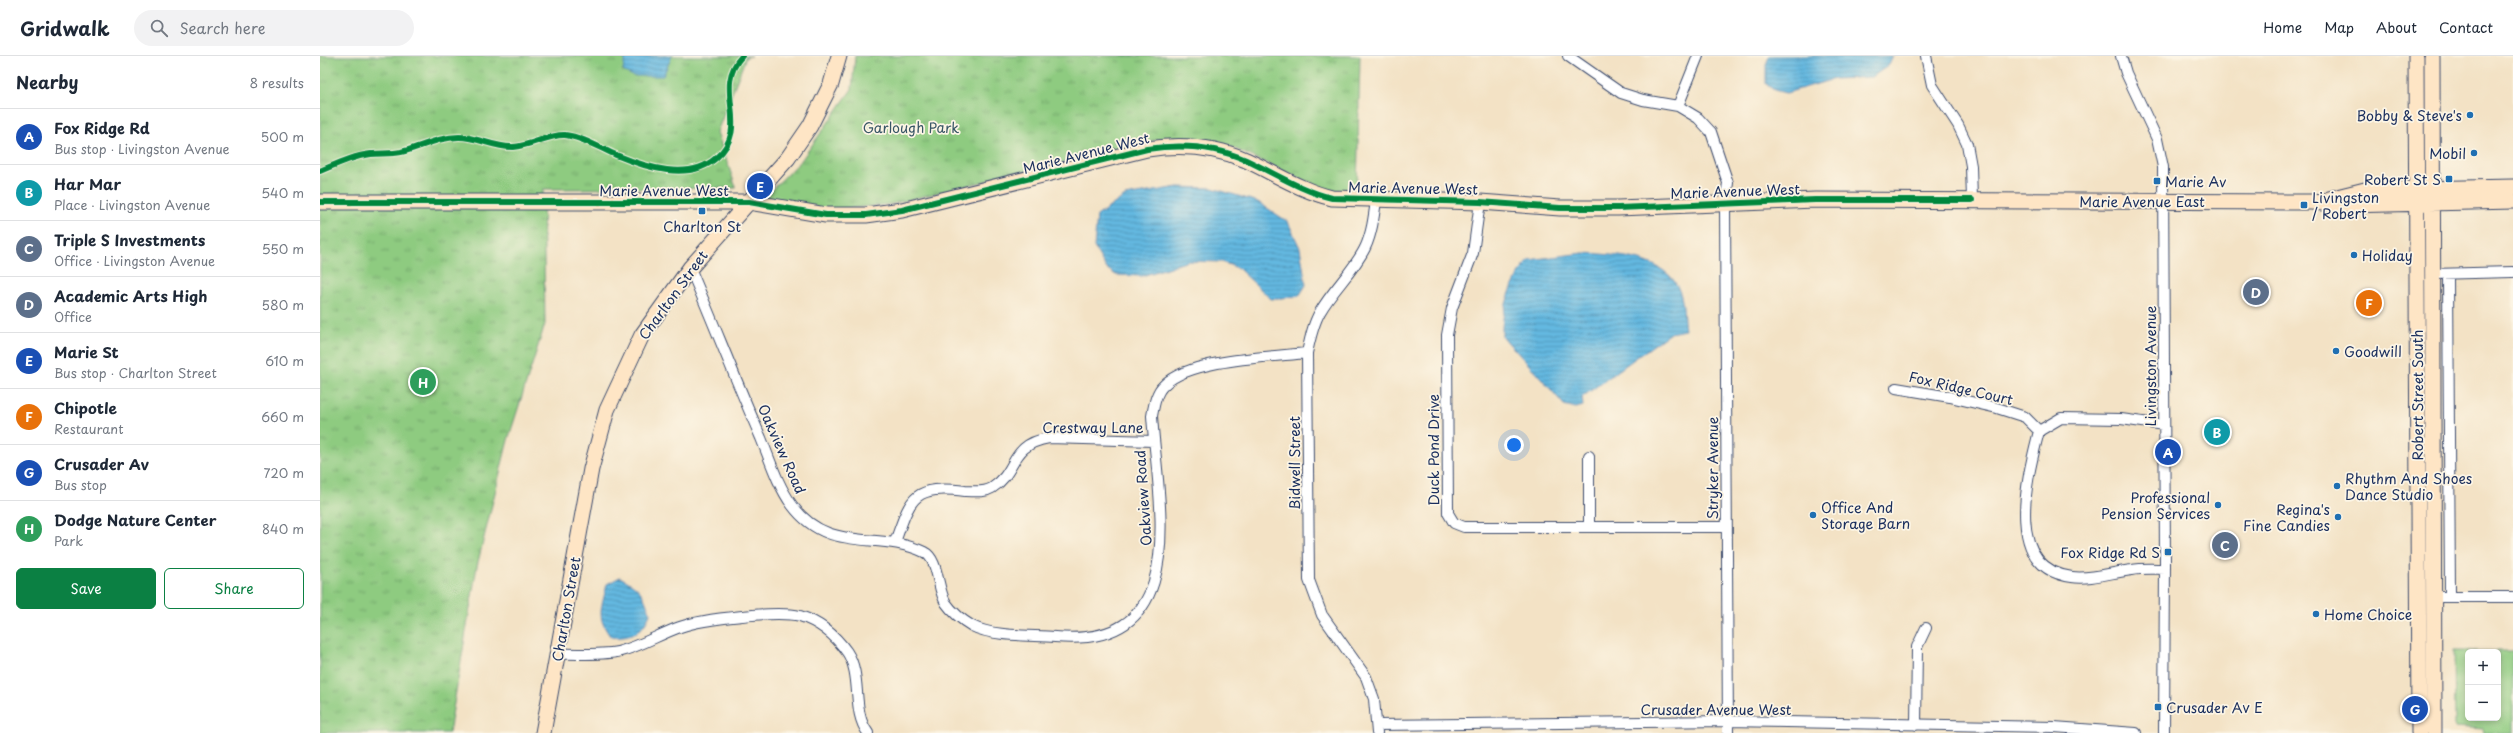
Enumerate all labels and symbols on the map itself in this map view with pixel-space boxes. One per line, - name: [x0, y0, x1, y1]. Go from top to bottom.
- place label: Bobby & Steve's: [2356, 105, 2462, 126]
- marker: Bobby & Steve's: [2465, 110, 2475, 120]
- park label: Garlough Park: [863, 117, 959, 138]
- street label: Marie Avenue West: [1021, 127, 1152, 179]
- place label: Mobil: [2429, 143, 2466, 164]
- marker: Mobil: [2469, 148, 2479, 158]
- place label: Robert St S: [2364, 169, 2441, 190]
- pin: E: [747, 171, 773, 201]
- place label: Marie Av: [2165, 171, 2227, 192]
- marker: Robert St S: [2444, 174, 2454, 184]
- street label: Marie Avenue West: [1348, 176, 1478, 200]
- marker: Marie Av: [2152, 176, 2162, 186]
- street label: Marie Avenue West: [1670, 178, 1801, 204]
- street label: Marie Avenue West: [599, 180, 729, 201]
- place label: Livingston / Robert: [2312, 187, 2379, 224]
- street label: Marie Avenue East: [2079, 191, 2205, 212]
- marker: Livingston / Robert: [2299, 200, 2309, 210]
- marker: Charlton St: [697, 206, 707, 216]
- place label: Charlton St: [663, 216, 741, 237]
- place label: Holiday: [2362, 245, 2413, 266]
- street label: Charlton Street: [633, 246, 713, 344]
- marker: Holiday: [2349, 250, 2359, 260]
- pin: D: [2243, 277, 2269, 307]
- pin: F: [2356, 288, 2382, 318]
- street label: Livingston Avenue: [2140, 305, 2161, 427]
- street label: Robert Street South: [2407, 330, 2428, 460]
- place label: Goodwill: [2344, 341, 2402, 362]
- marker: Goodwill: [2331, 346, 2341, 356]
- street label: Fox Ridge Court: [1907, 366, 2015, 410]
- pin: H: [410, 367, 436, 397]
- street label: Duck Pond Drive: [1423, 394, 1444, 506]
- street label: Oakview Road: [753, 401, 811, 497]
- street label: Bidwell Street: [1284, 416, 1305, 510]
- street label: Stryker Avenue: [1702, 416, 1723, 519]
- street label: Crestway Lane: [1042, 417, 1144, 438]
- pin: B: [2204, 417, 2230, 447]
- your location: [1504, 435, 1524, 455]
- pin: A: [2155, 437, 2181, 467]
- street label: Oakview Road: [1129, 449, 1157, 547]
- place label: Rhythm And Shoes Dance Studio: [2345, 468, 2472, 505]
- marker: Rhythm And Shoes Dance Studio: [2332, 481, 2342, 491]
- place label: Professional Pension Services: [2101, 487, 2210, 524]
- place label: Office And Storage Barn: [1821, 497, 1910, 534]
- place label: Regina's Fine Candies: [2243, 499, 2330, 536]
- marker: Professional Pension Services: [2213, 500, 2223, 510]
- marker: Office And Storage Barn: [1808, 510, 1818, 520]
- marker: Regina's Fine Candies: [2333, 512, 2343, 522]
- pin: C: [2212, 530, 2238, 560]
- place label: Fox Ridge Rd S: [2060, 542, 2160, 563]
- marker: Fox Ridge Rd S: [2163, 547, 2173, 557]
- street label: Charlton Street: [546, 555, 586, 663]
- place label: Home Choice: [2324, 604, 2412, 625]
- marker: Home Choice: [2311, 609, 2321, 619]
- pin: G: [2402, 694, 2428, 724]
- place label: Crusader Av E: [2166, 697, 2263, 718]
- street label: Crusader Avenue West: [1641, 699, 1792, 720]
- marker: Crusader Av E: [2153, 702, 2163, 712]

